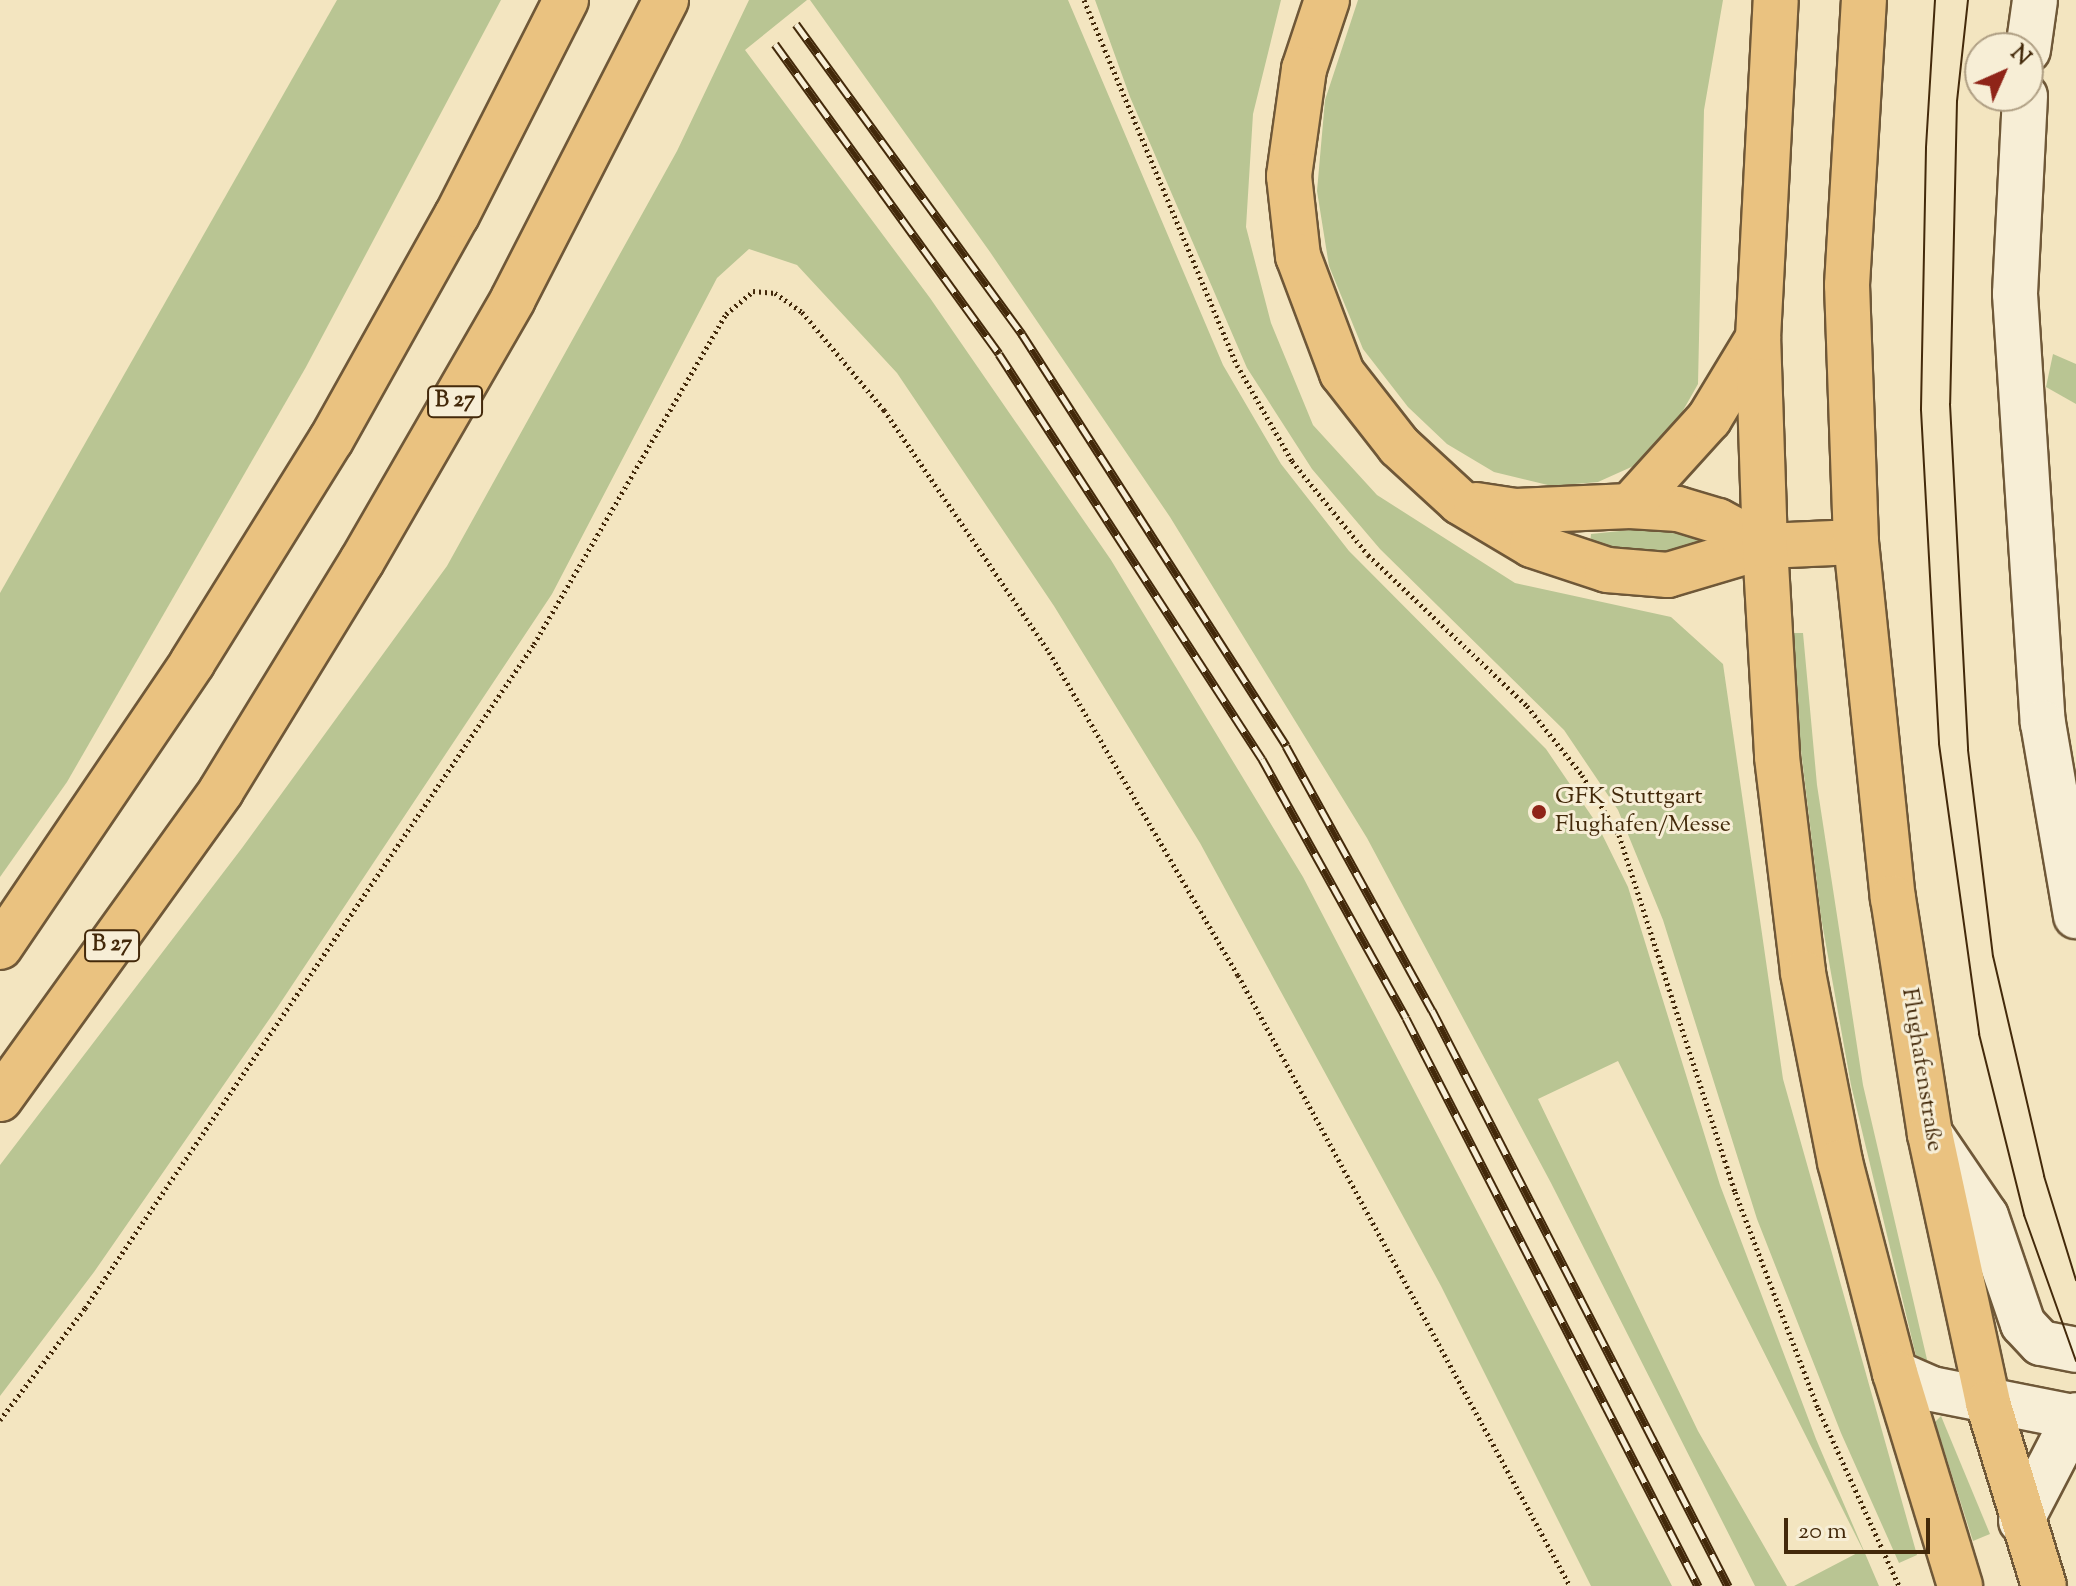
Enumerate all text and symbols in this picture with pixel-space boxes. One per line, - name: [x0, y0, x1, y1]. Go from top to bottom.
- north arrow: [1964, 32, 2044, 112]
- text: N: [2002, 39, 2037, 74]
- road number: B 27: [427, 384, 483, 420]
- place label: GFK Stuttgart Flughafen/Messe: [1555, 784, 1731, 840]
- marker: GFK Stuttgart Flughafen/Messe: [1530, 803, 1548, 821]
- road number: B 27: [84, 928, 140, 964]
- street label: Flughafenstraße: [1894, 986, 1948, 1154]
- scale bar: [1788, 1502, 1934, 1552]
- text: 20 m: [1798, 1515, 1847, 1549]

